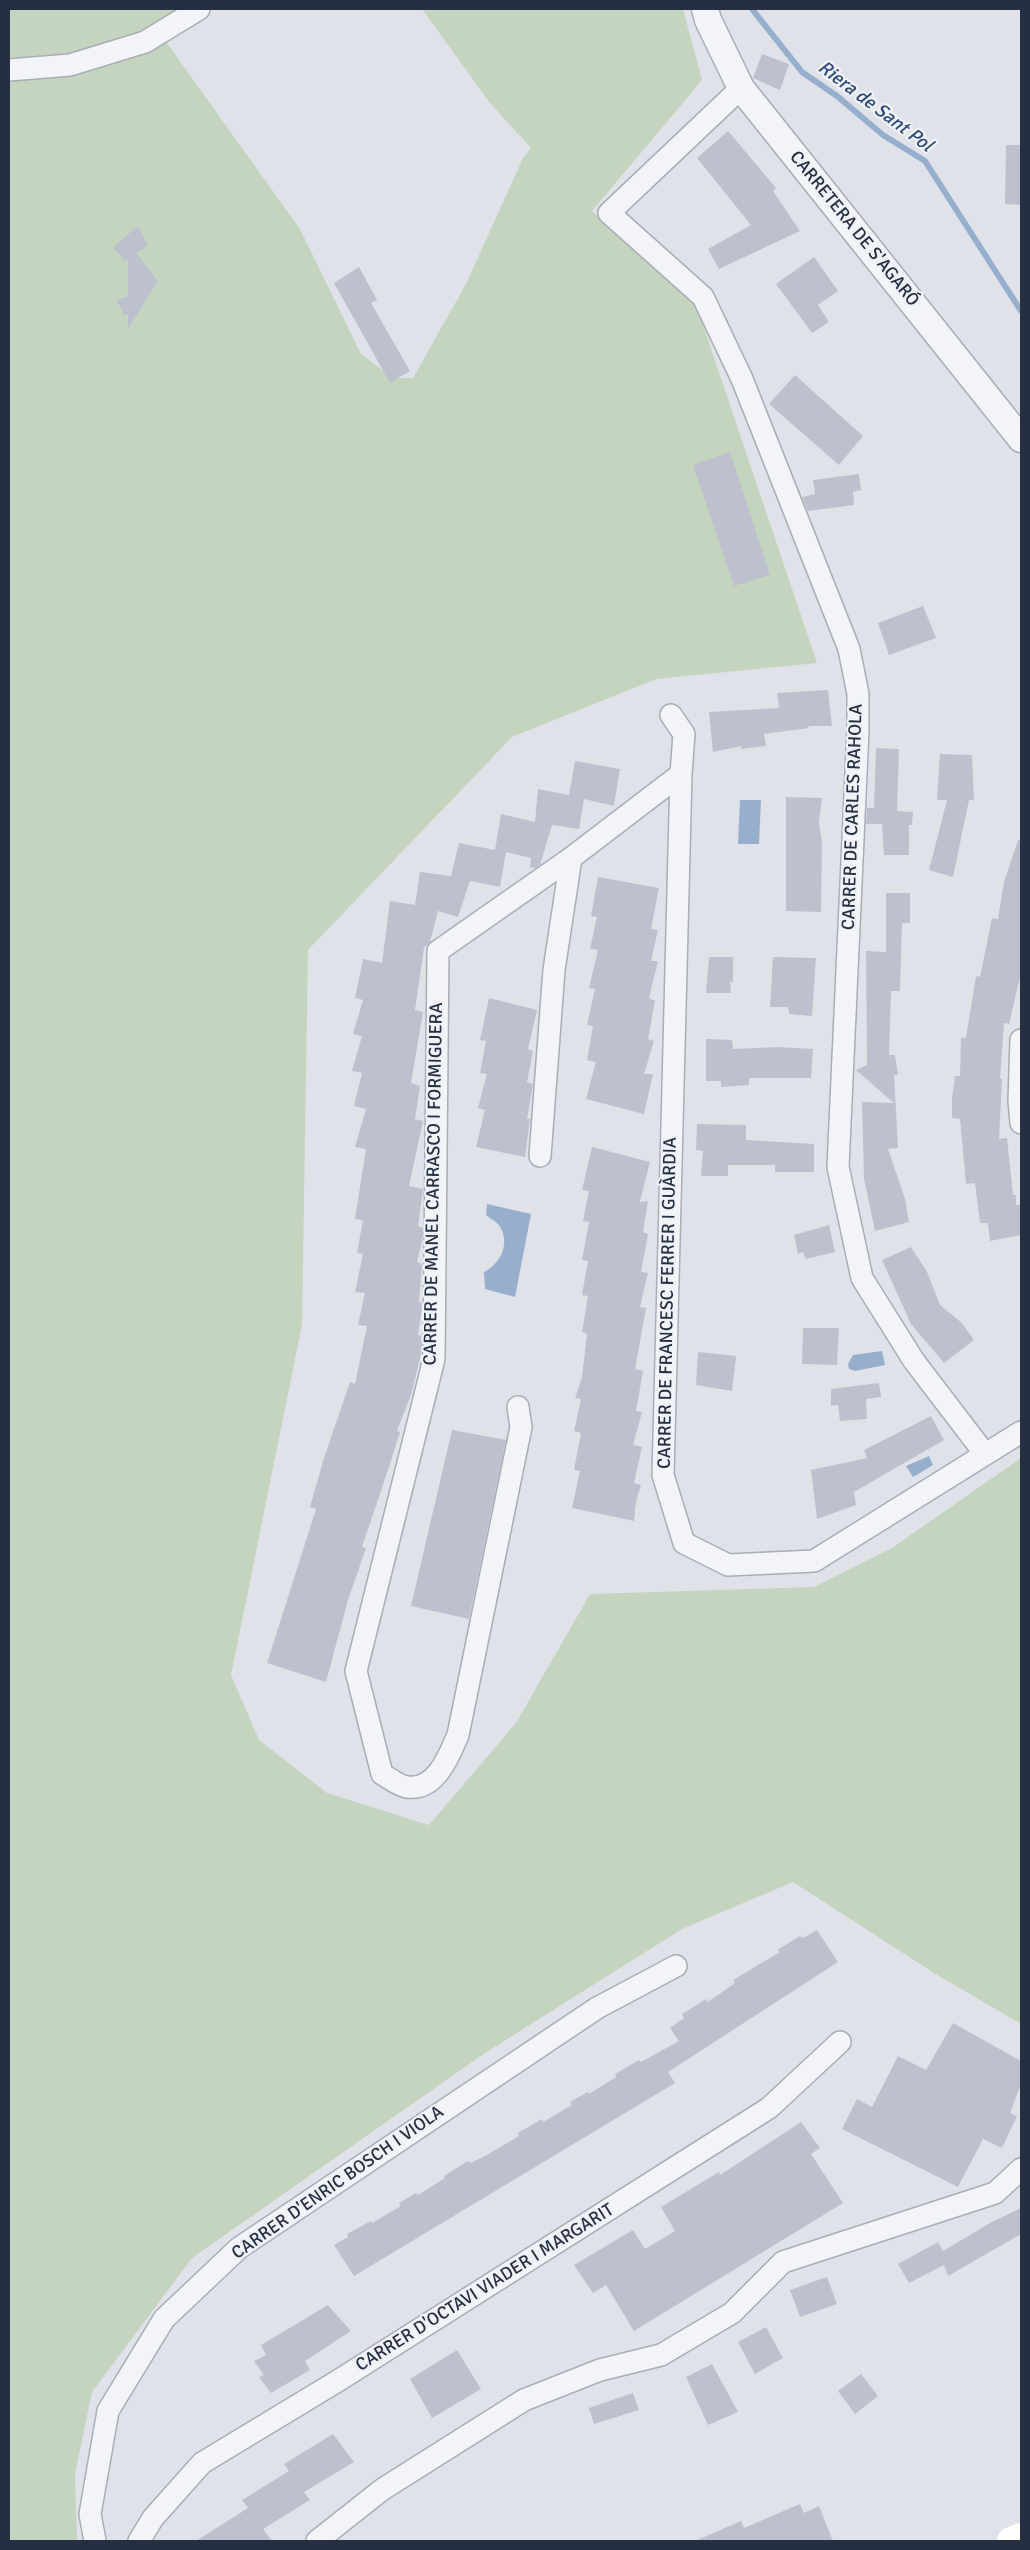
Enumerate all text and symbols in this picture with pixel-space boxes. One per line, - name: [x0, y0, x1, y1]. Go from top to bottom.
- water label: Riera de Sant Pol: [813, 56, 937, 158]
- street label: CARRETERA DE S'AGARÓ: [785, 147, 923, 311]
- street label: CARRER DE CARLES RAHOLA: [838, 704, 868, 930]
- street label: CARRER DE MANEL CARRASCO I FORMIGUERA: [420, 1002, 448, 1366]
- street label: CARRER DE FRANCESC FERRER I GUÀRDIA: [654, 1137, 682, 1469]
- street label: CARRER D'ENRIC BOSCH I VIOLA: [228, 2101, 448, 2265]
- street label: CARRER D'OCTAVI VIADER I MARGARIT: [352, 2199, 618, 2377]

